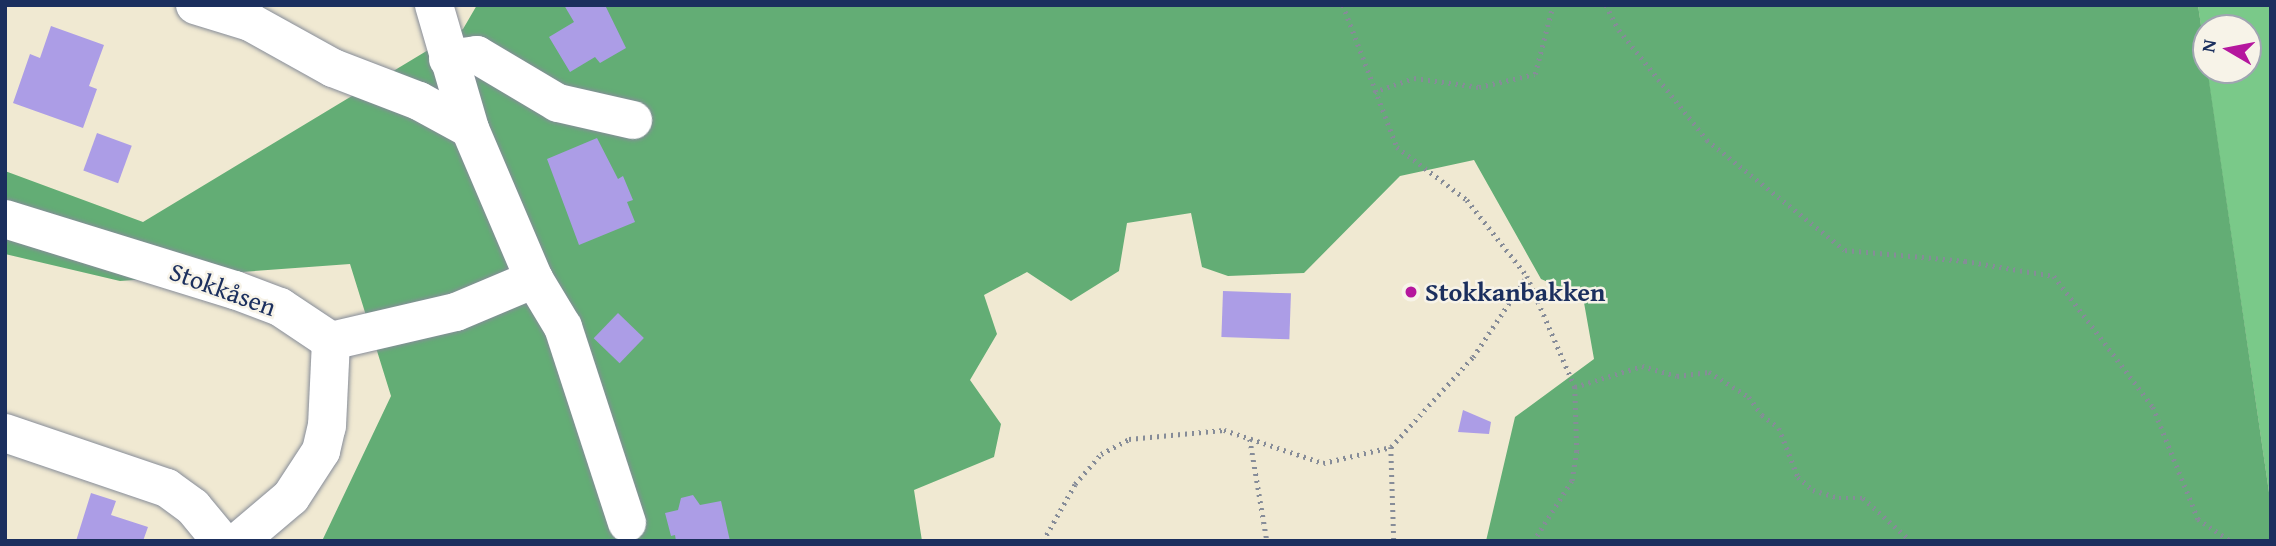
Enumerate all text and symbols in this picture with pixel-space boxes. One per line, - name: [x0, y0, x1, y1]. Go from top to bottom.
- north arrow: [2192, 14, 2262, 84]
- text: N: [2193, 37, 2223, 54]
- street label: Stokkåsen: [166, 255, 280, 323]
- place label: Stokkanbakken: [1425, 276, 1605, 308]
- marker: Stokkanbakken: [1403, 284, 1419, 300]

